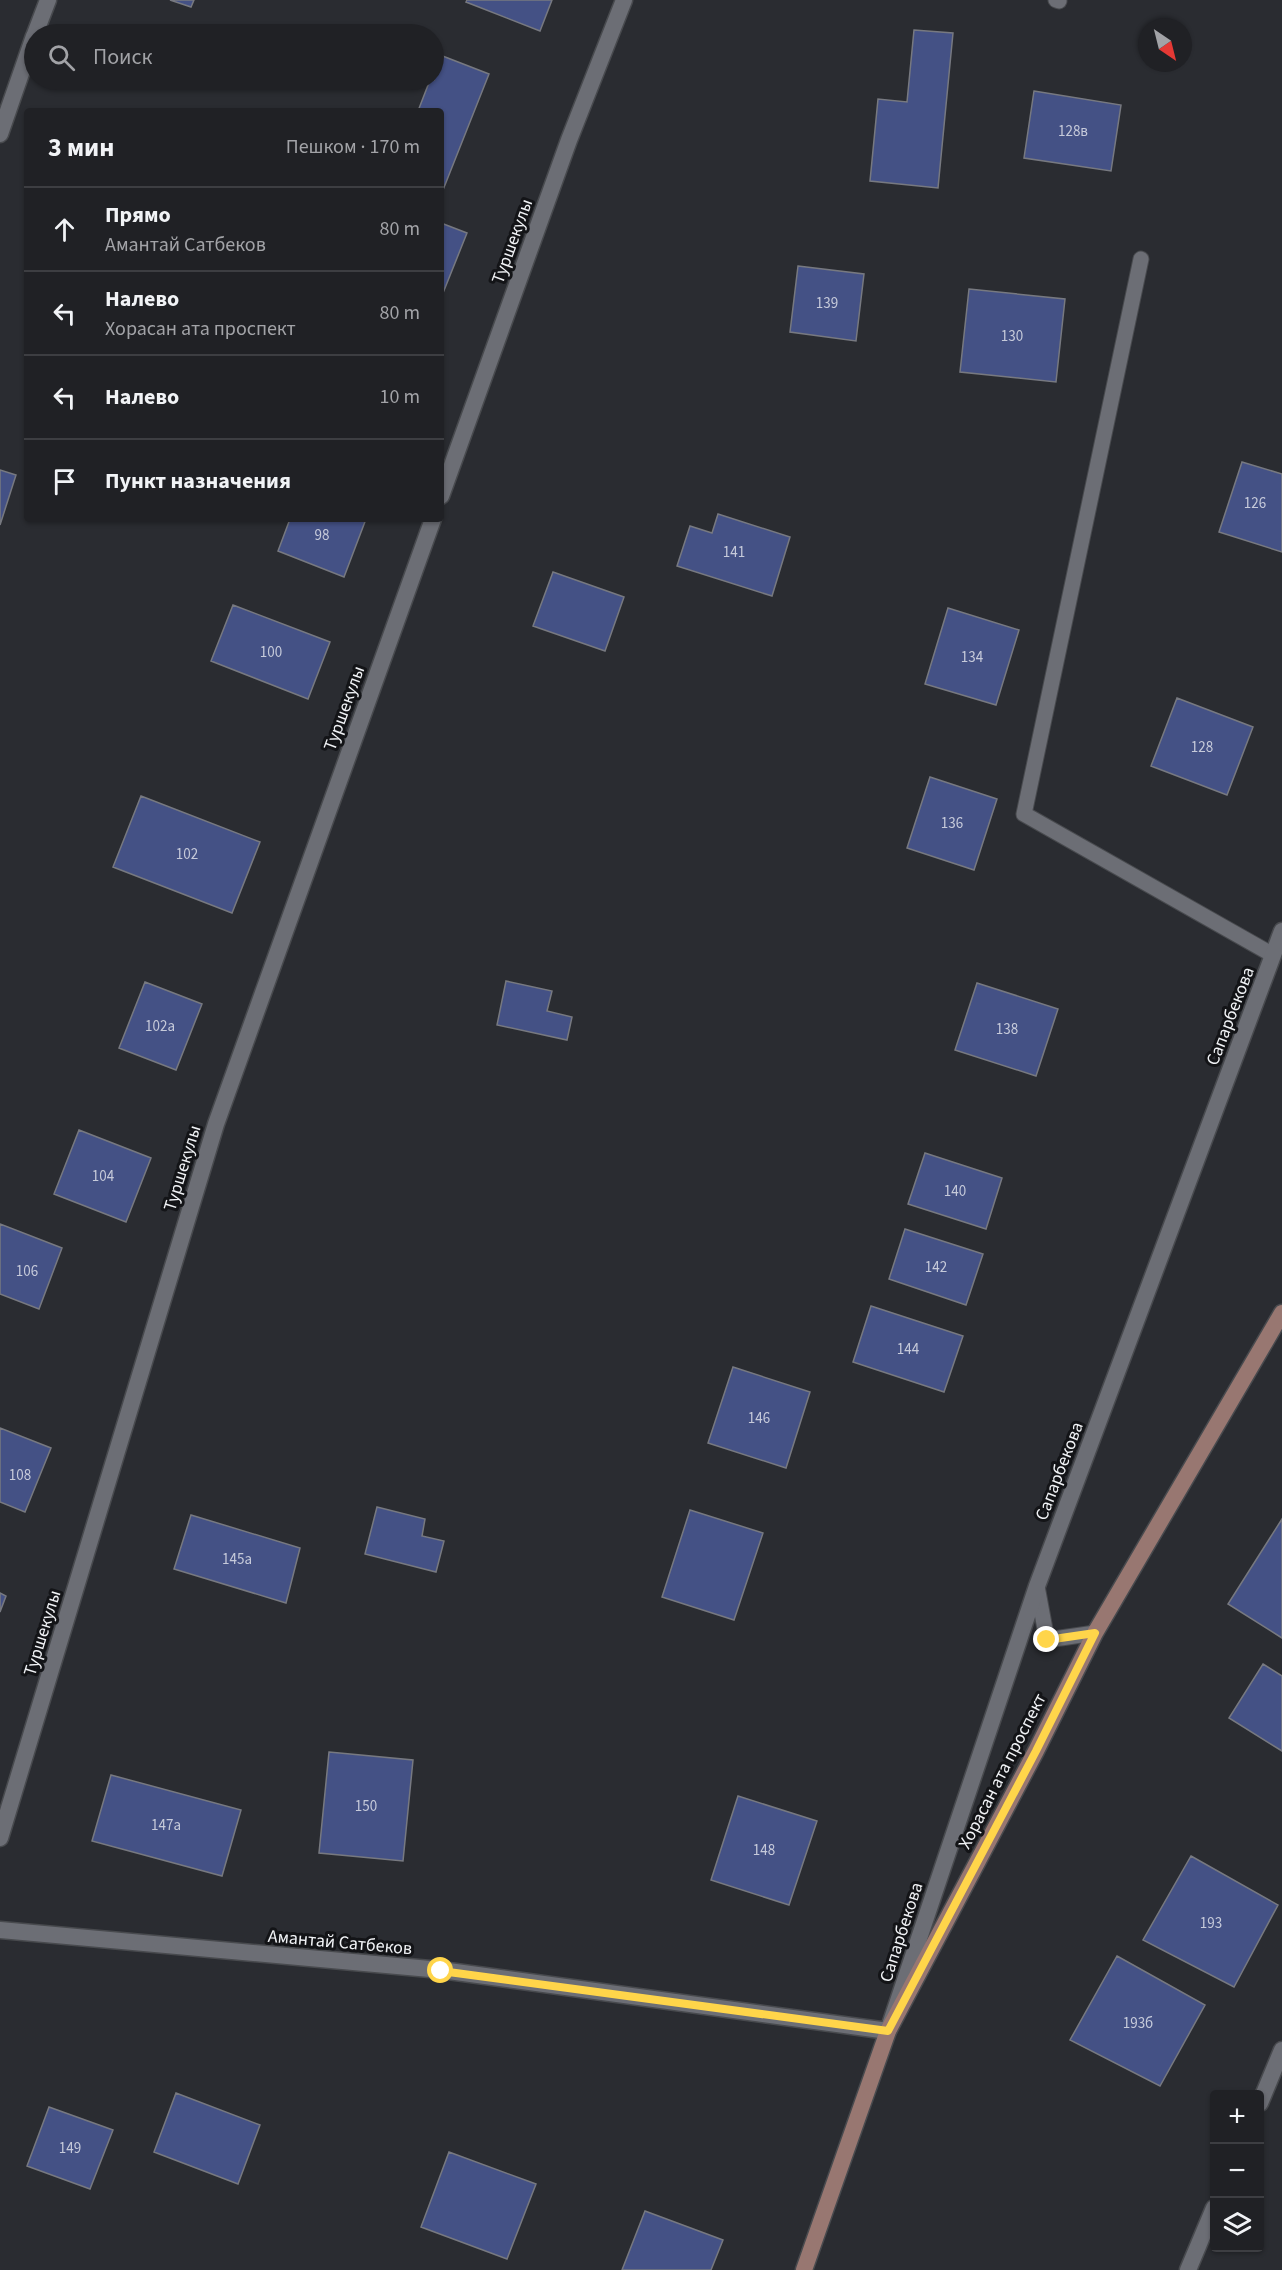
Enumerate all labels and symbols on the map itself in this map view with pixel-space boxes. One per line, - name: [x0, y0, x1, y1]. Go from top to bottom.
- north arrow: [1138, 18, 1192, 72]
- house number: 128в: [1058, 121, 1088, 142]
- street label: Туршекулы: [486, 195, 539, 287]
- house number: 139: [816, 293, 838, 314]
- house number: 130: [1001, 326, 1023, 347]
- house number: 126: [1244, 493, 1266, 514]
- house number: 98: [315, 525, 329, 546]
- house number: 141: [723, 542, 745, 563]
- house number: 100: [260, 642, 282, 663]
- house number: 134: [961, 647, 984, 668]
- street label: Туршекулы: [318, 662, 371, 754]
- house number: 128: [1191, 737, 1213, 758]
- house number: 136: [941, 813, 963, 834]
- house number: 102: [176, 844, 198, 865]
- street label: Сапарбекова: [1200, 963, 1261, 1069]
- house number: 102а: [145, 1016, 175, 1037]
- house number: 138: [996, 1019, 1018, 1040]
- street label: Туршекулы: [158, 1122, 207, 1214]
- house number: 104: [92, 1166, 115, 1187]
- house number: 140: [944, 1181, 966, 1202]
- house number: 142: [925, 1257, 947, 1278]
- house number: 106: [16, 1261, 38, 1282]
- house number: 144: [897, 1339, 920, 1360]
- house number: 146: [748, 1408, 770, 1429]
- street label: Сапарбекова: [1029, 1418, 1090, 1524]
- house number: 108: [9, 1465, 31, 1486]
- house number: 145а: [222, 1549, 252, 1570]
- street label: Туршекулы: [18, 1587, 67, 1679]
- route end: [1033, 1626, 1059, 1652]
- street label: Хорасан ата проспект: [952, 1689, 1053, 1853]
- house number: 150: [355, 1796, 377, 1817]
- house number: 147а: [151, 1815, 181, 1836]
- house number: 148: [753, 1840, 775, 1861]
- street label: Сапарбекова: [874, 1879, 929, 1985]
- house number: 193: [1200, 1913, 1222, 1934]
- street label: Амантай Сатбеков: [267, 1924, 413, 1961]
- route start: [427, 1957, 453, 1983]
- house number: 193б: [1123, 2013, 1153, 2034]
- house number: 149: [59, 2138, 81, 2159]

